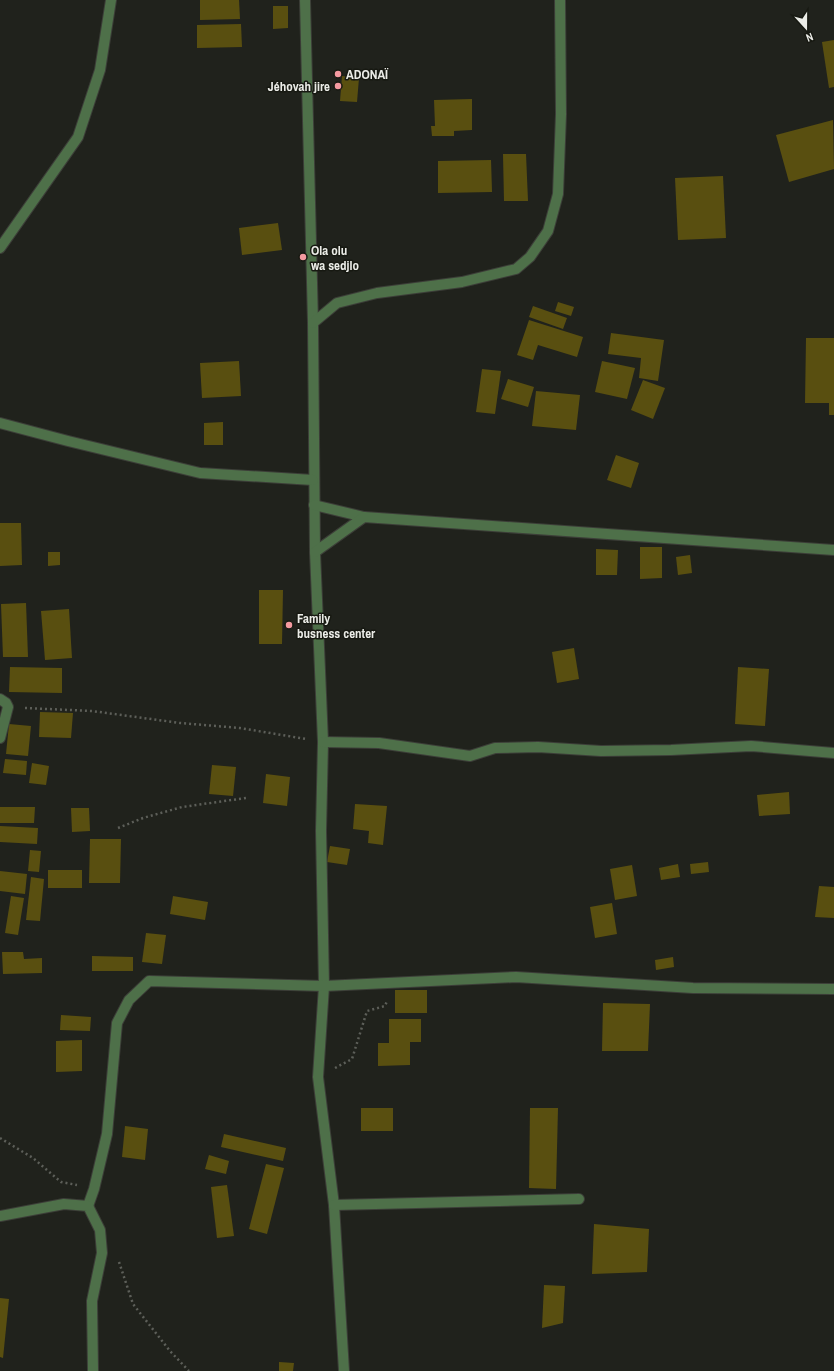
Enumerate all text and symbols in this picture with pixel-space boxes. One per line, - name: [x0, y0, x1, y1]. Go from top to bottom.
- north arrow: [786, 8, 826, 48]
- text: N: [804, 30, 815, 45]
- place label: ADONAÏ: [346, 66, 389, 83]
- marker: ADONAÏ: [333, 69, 343, 79]
- place label: Jéhovah jire: [268, 78, 330, 95]
- marker: Jéhovah jire: [333, 81, 343, 91]
- place label: Ola olu wa sedjlo: [311, 242, 359, 274]
- marker: Ola olu wa sedjlo: [298, 252, 308, 262]
- place label: Family busness center: [297, 610, 376, 642]
- marker: Family busness center: [284, 620, 294, 630]

